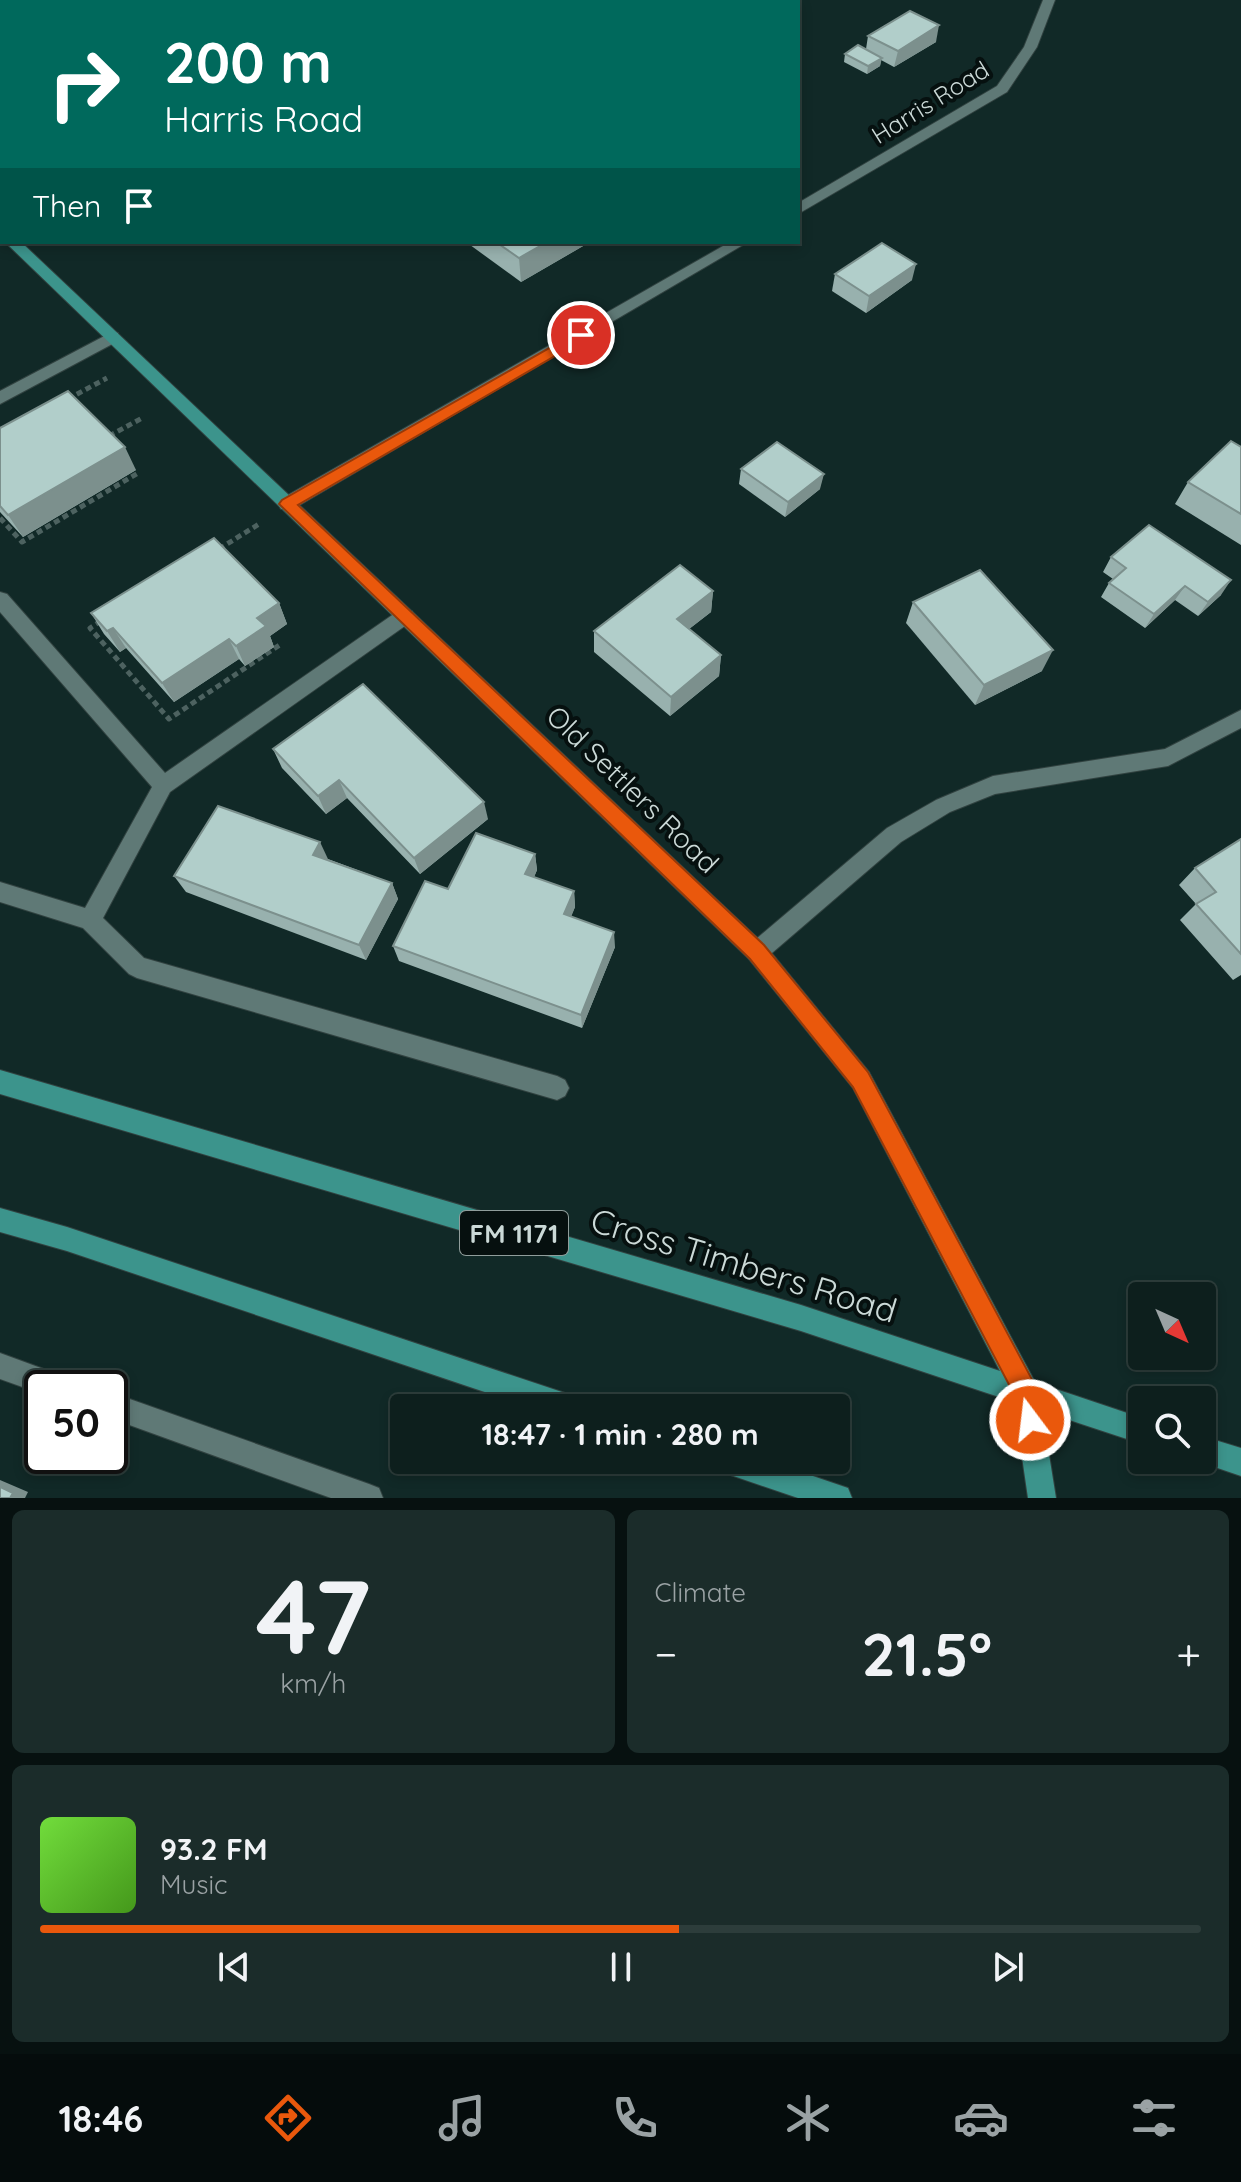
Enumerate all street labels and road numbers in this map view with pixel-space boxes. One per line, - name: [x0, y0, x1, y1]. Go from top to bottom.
- street label: Harris Road: [866, 54, 994, 150]
- street label: Old Settlers Road: [540, 698, 726, 880]
- street label: Cross Timbers Road: [586, 1198, 902, 1332]
- road number: FM 1171: [460, 1211, 568, 1255]

